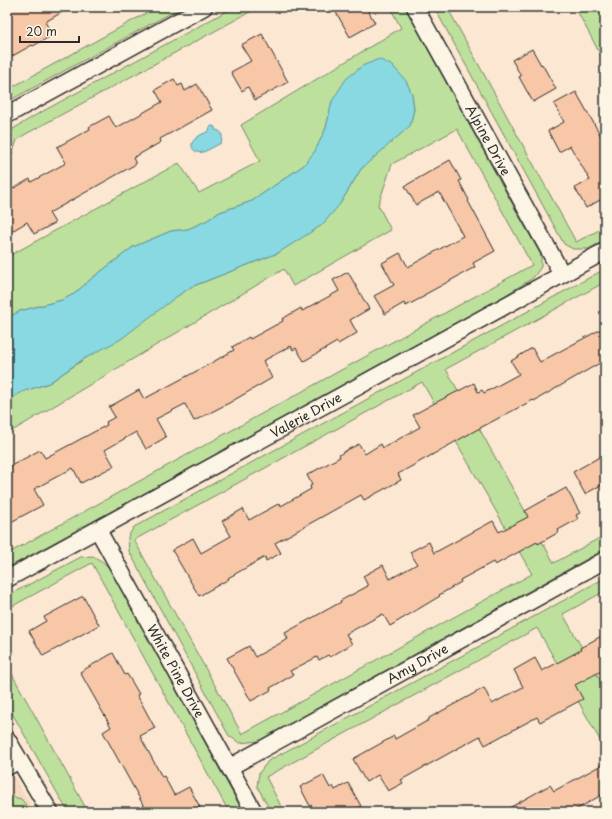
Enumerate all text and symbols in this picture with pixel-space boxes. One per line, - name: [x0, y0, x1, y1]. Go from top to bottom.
- scale bar: [20, 18, 79, 44]
- text: 20 m: [26, 22, 57, 40]
- street label: Alpine Drive: [462, 101, 516, 179]
- street label: Valerie Drive: [267, 387, 345, 442]
- street label: White Pine Drive: [143, 621, 210, 721]
- street label: Amy Drive: [383, 639, 451, 688]

